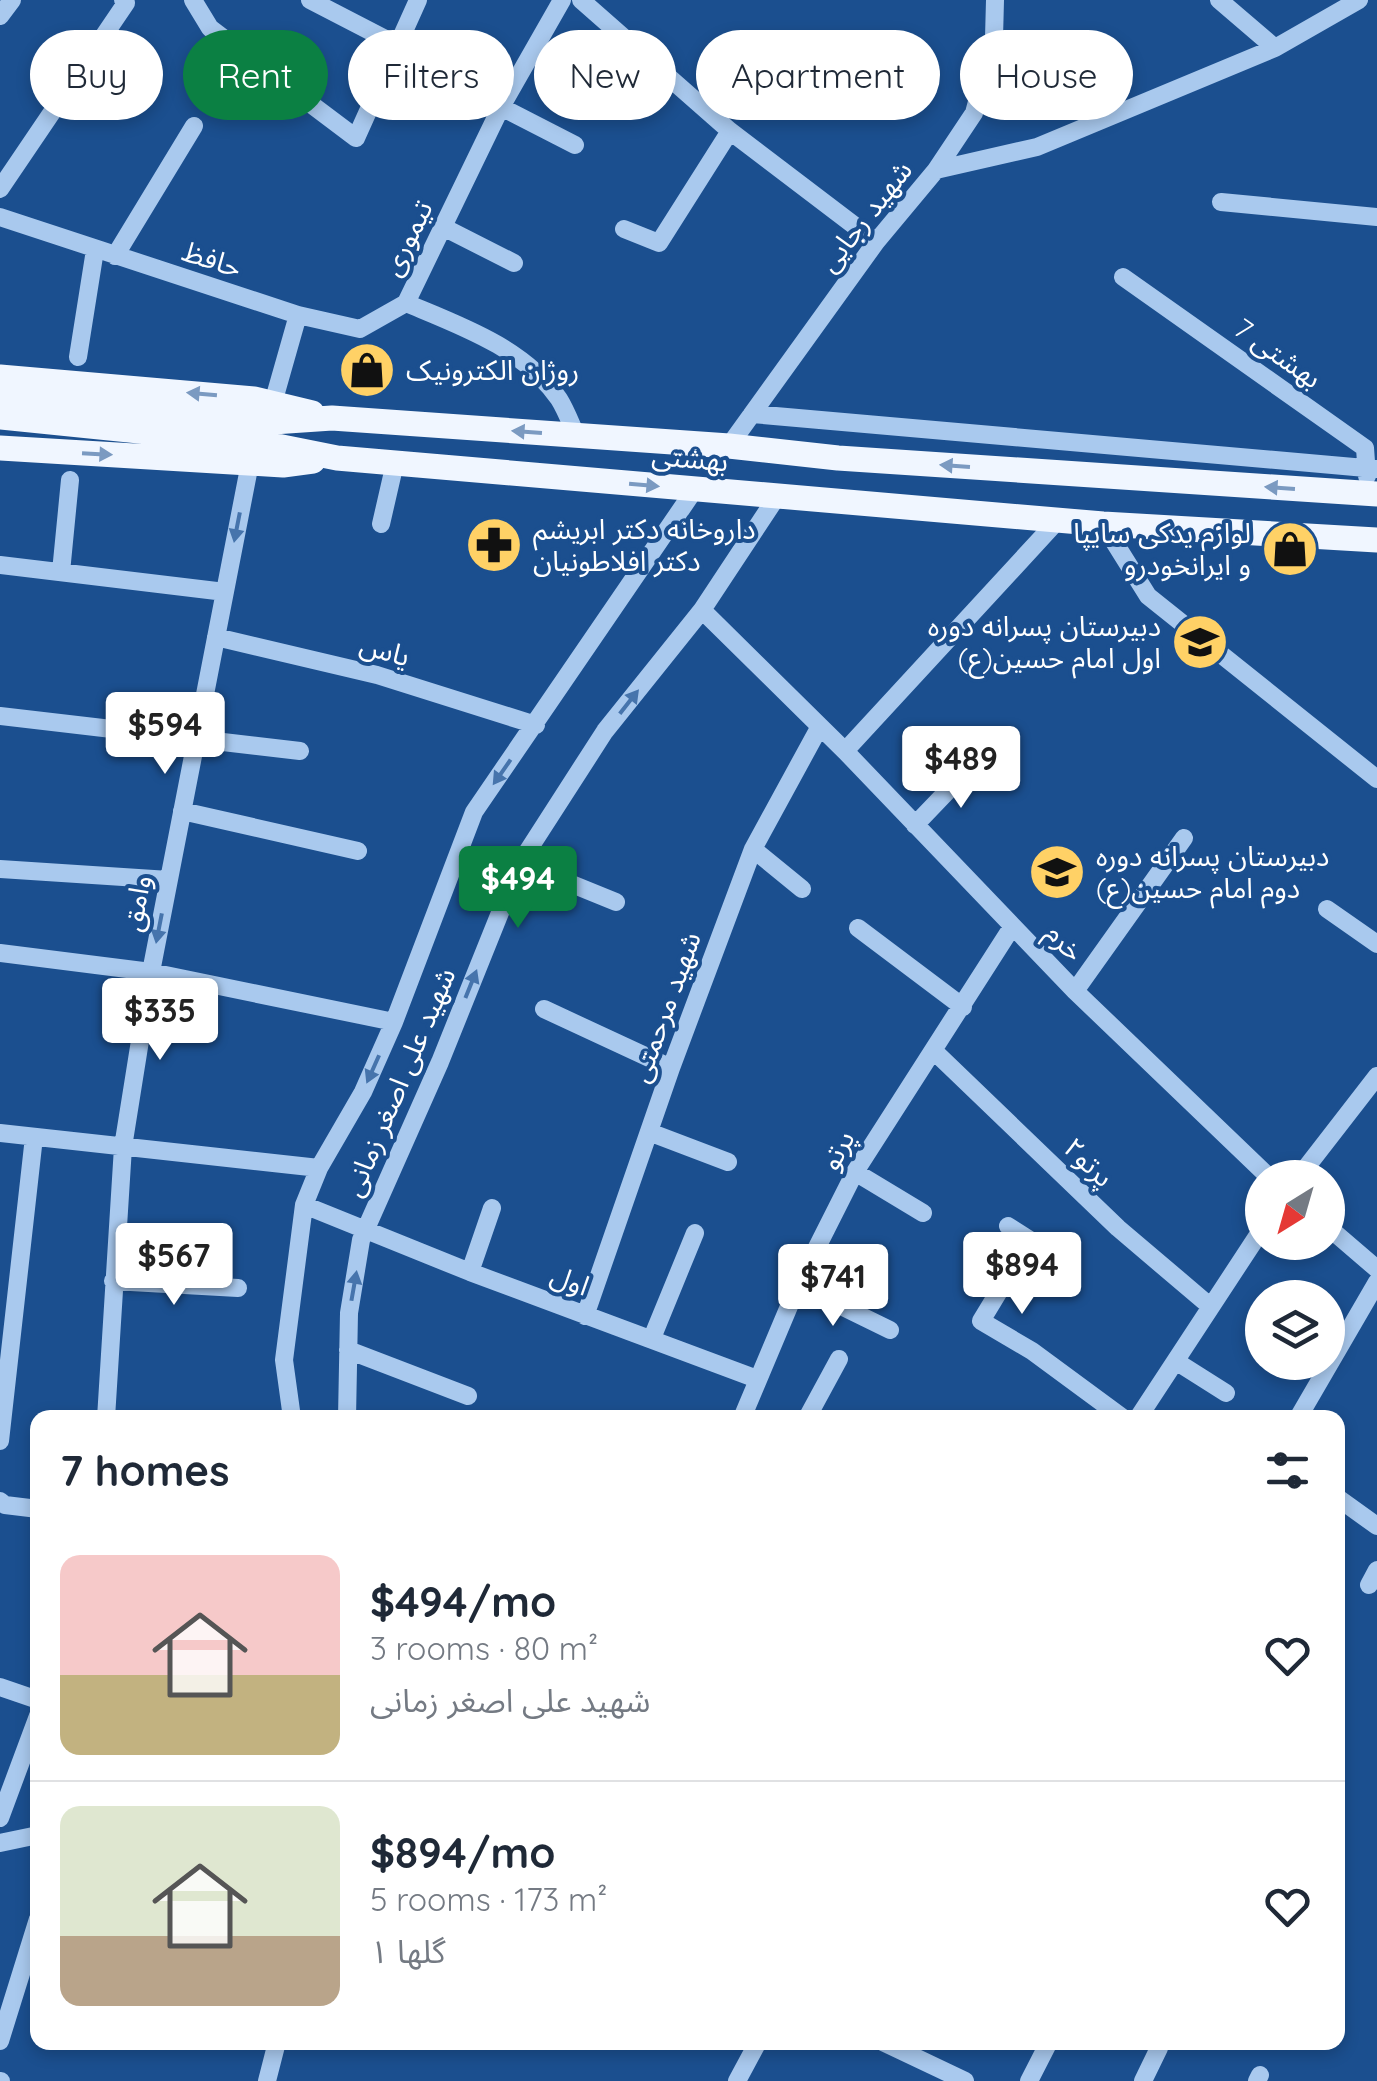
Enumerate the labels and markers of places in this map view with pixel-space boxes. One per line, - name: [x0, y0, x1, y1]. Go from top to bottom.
- shop icon: روژان الکترونیک: [337, 340, 397, 400]
- place label: روژان الکترونیک: [406, 352, 579, 387]
- place label: داروخانه دکتر ابریشم دکتر افلاطونیان: [533, 511, 756, 578]
- pharmacy icon: داروخانه دکتر ابریشم دکتر افلاطونیان: [464, 515, 524, 575]
- place label: لوازم یدکی سایپا و ایرانخودرو: [1073, 515, 1251, 582]
- shop icon: لوازم یدکی سایپا و ایرانخودرو: [1260, 519, 1320, 579]
- place label: دبیرستان پسرانه دوره اول امام حسین(ع): [928, 608, 1161, 679]
- school or university icon: دبیرستان پسرانه دوره اول امام حسین(ع): [1170, 612, 1230, 672]
- pin: $594: [106, 692, 224, 777]
- pin: $489: [902, 726, 1020, 811]
- place label: دبیرستان پسرانه دوره دوم امام حسین(ع): [1096, 838, 1329, 909]
- school or university icon: دبیرستان پسرانه دوره دوم امام حسین(ع): [1027, 842, 1087, 902]
- pin: $494: [459, 846, 577, 931]
- pin: $335: [101, 978, 219, 1063]
- pin: $567: [115, 1223, 233, 1308]
- pin: $894: [963, 1232, 1081, 1317]
- pin: $741: [774, 1244, 892, 1329]

